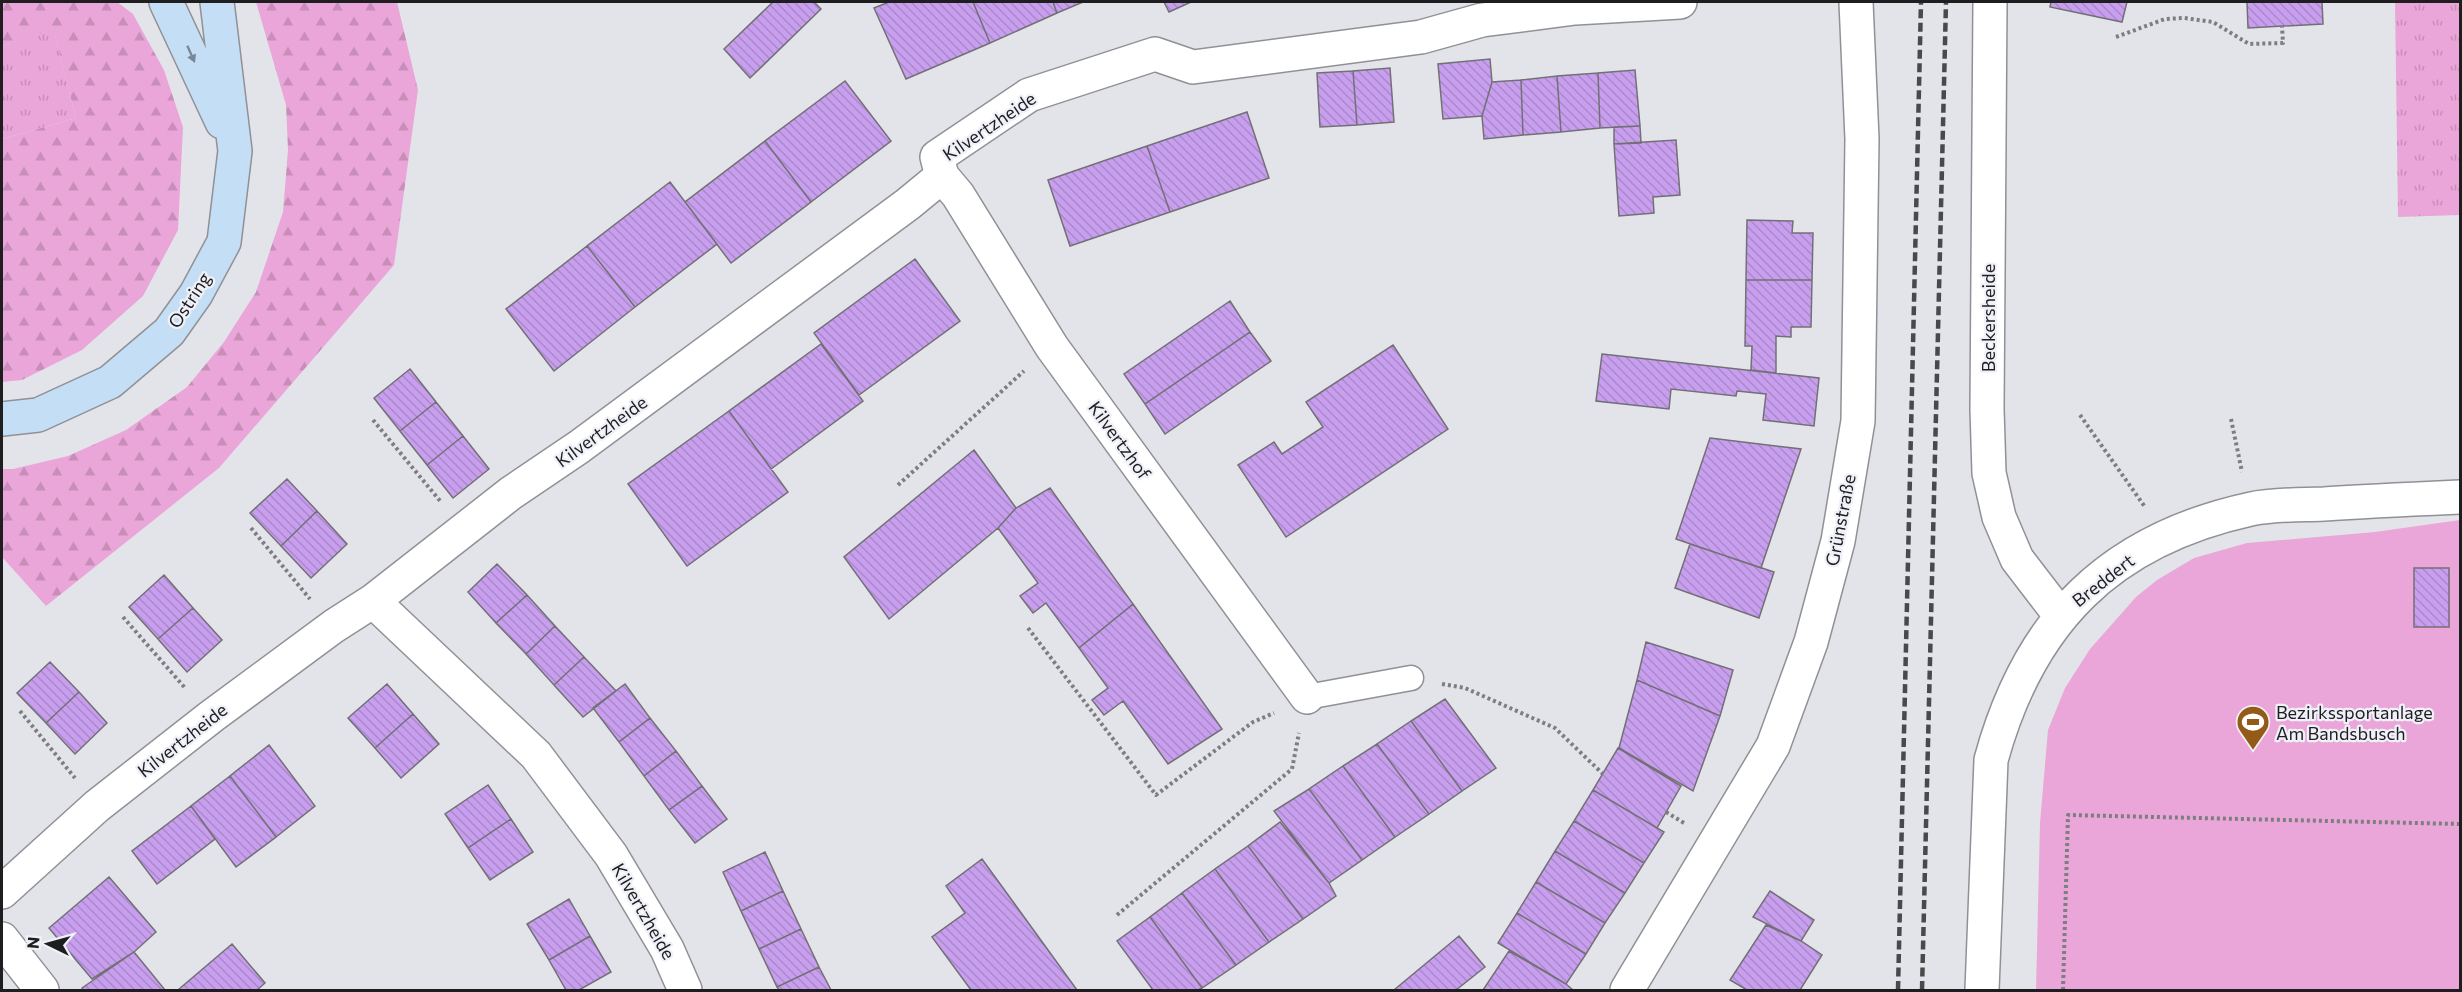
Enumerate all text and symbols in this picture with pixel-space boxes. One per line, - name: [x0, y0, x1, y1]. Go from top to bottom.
- one-way arrow: [187, 45, 197, 63]
- street label: Kilvertzheide: [938, 87, 1040, 165]
- street label: Beckersheide: [1977, 264, 1999, 372]
- street label: Ostring: [163, 268, 215, 332]
- street label: Kilvertzheide: [551, 390, 651, 472]
- street label: Kilvertzhof: [1084, 397, 1156, 484]
- street label: Grünstraße: [1820, 472, 1860, 568]
- street label: Breddert: [2068, 549, 2138, 611]
- street label: Kilvertzheide: [133, 698, 231, 782]
- place label: Bezirkssportanlage Am Bandsbusch: [2276, 701, 2433, 744]
- sports icon: Bezirkssportanlage Am Bandsbusch: [2235, 704, 2271, 751]
- street label: Kilvertzheide: [608, 859, 680, 963]
- north arrow: [18, 914, 78, 974]
- text: N: [23, 936, 43, 949]

